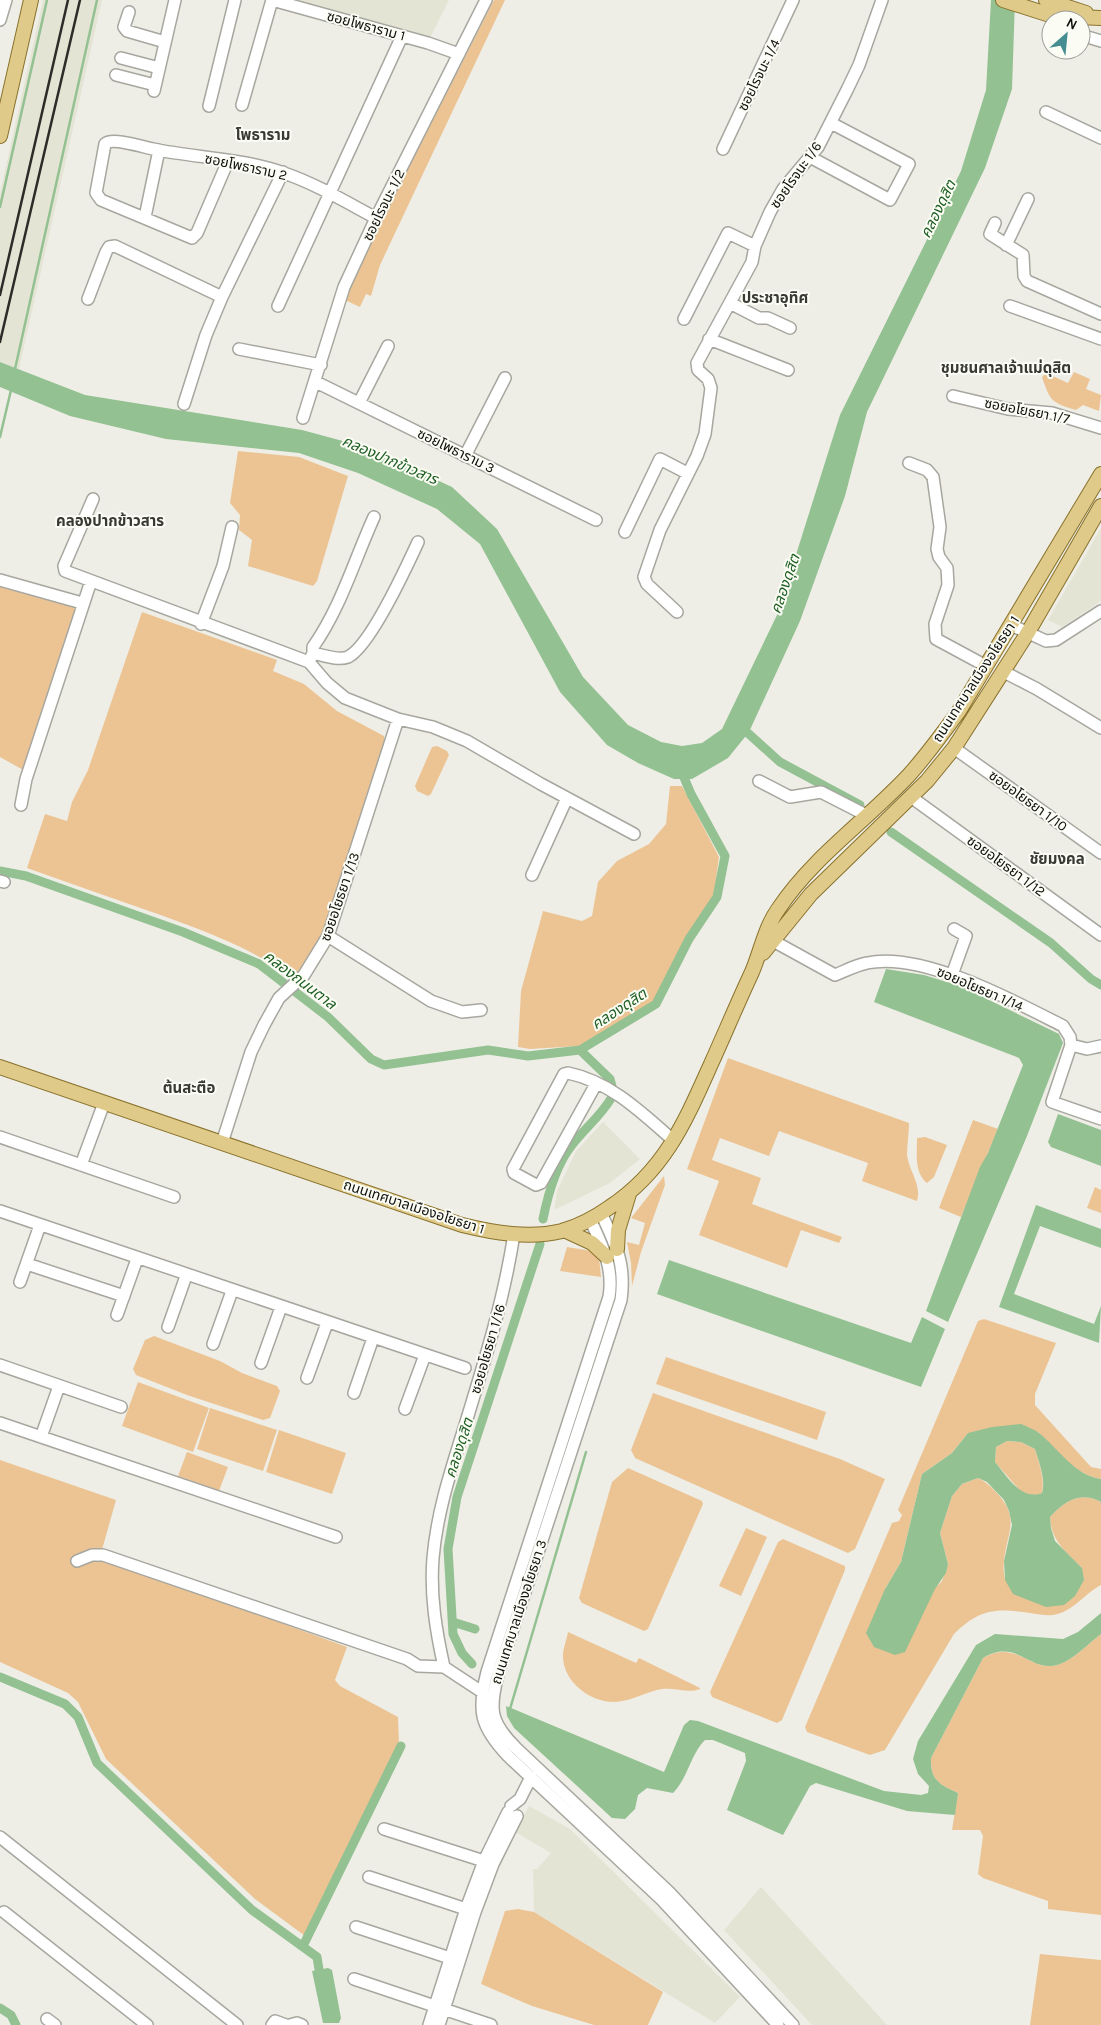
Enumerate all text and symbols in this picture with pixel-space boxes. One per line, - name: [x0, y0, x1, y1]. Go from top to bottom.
- street label: ซอยโพธาราม 1: [325, 7, 407, 45]
- north arrow: [1041, 10, 1091, 60]
- text: N: [1063, 14, 1080, 34]
- street label: ซอยโรจนะ 1/4: [734, 36, 784, 114]
- district label: โพธาราม: [236, 126, 290, 144]
- street label: ซอยโรจนะ 1/6: [767, 138, 825, 212]
- street label: ซอยโพธาราม 2: [203, 150, 289, 184]
- street label: ซอยโรจนะ 1/2: [359, 166, 409, 244]
- water label: คลองดุสิต: [916, 176, 960, 241]
- district label: ประชาอุทิศ: [742, 289, 808, 307]
- district label: ชุมชนศาลเจ้าแม่ดุสิต: [941, 359, 1071, 377]
- street label: ซอยอโยธยา 1/7: [983, 394, 1072, 428]
- street label: ซอยโพธาราม 3: [415, 425, 497, 477]
- water label: คลองปากข้าวสาร: [339, 432, 442, 489]
- district label: คลองปากข้าวสาร: [56, 512, 164, 530]
- water label: คลองดุสิต: [766, 550, 804, 616]
- street label: ถนนเทศบาลเมืองอโยธยา 1: [929, 613, 1023, 745]
- street label: ซอยอโยธยา 1/10: [985, 767, 1071, 835]
- street label: ซอยอโยธยา 1/12: [963, 832, 1049, 900]
- street label: ซอยอโยธยา 1/13: [317, 850, 363, 944]
- district label: ชัยมงคล: [1029, 850, 1085, 868]
- water label: คลองถนนตาล: [260, 947, 340, 1013]
- street label: ซอยอโยธยา 1/14: [934, 963, 1026, 1015]
- water label: คลองดุสิต: [588, 984, 651, 1033]
- district label: ต้นสะตือ: [163, 1079, 215, 1097]
- street label: ถนนเทศบาลเมืองอโยธยา 1: [341, 1176, 487, 1238]
- street label: ซอยอโยธยา 1/16: [467, 1302, 509, 1396]
- water label: คลองดุสิต: [441, 1414, 478, 1480]
- street label: ถนนเทศบาลเมืองอโยธยา 3: [488, 1538, 550, 1686]

